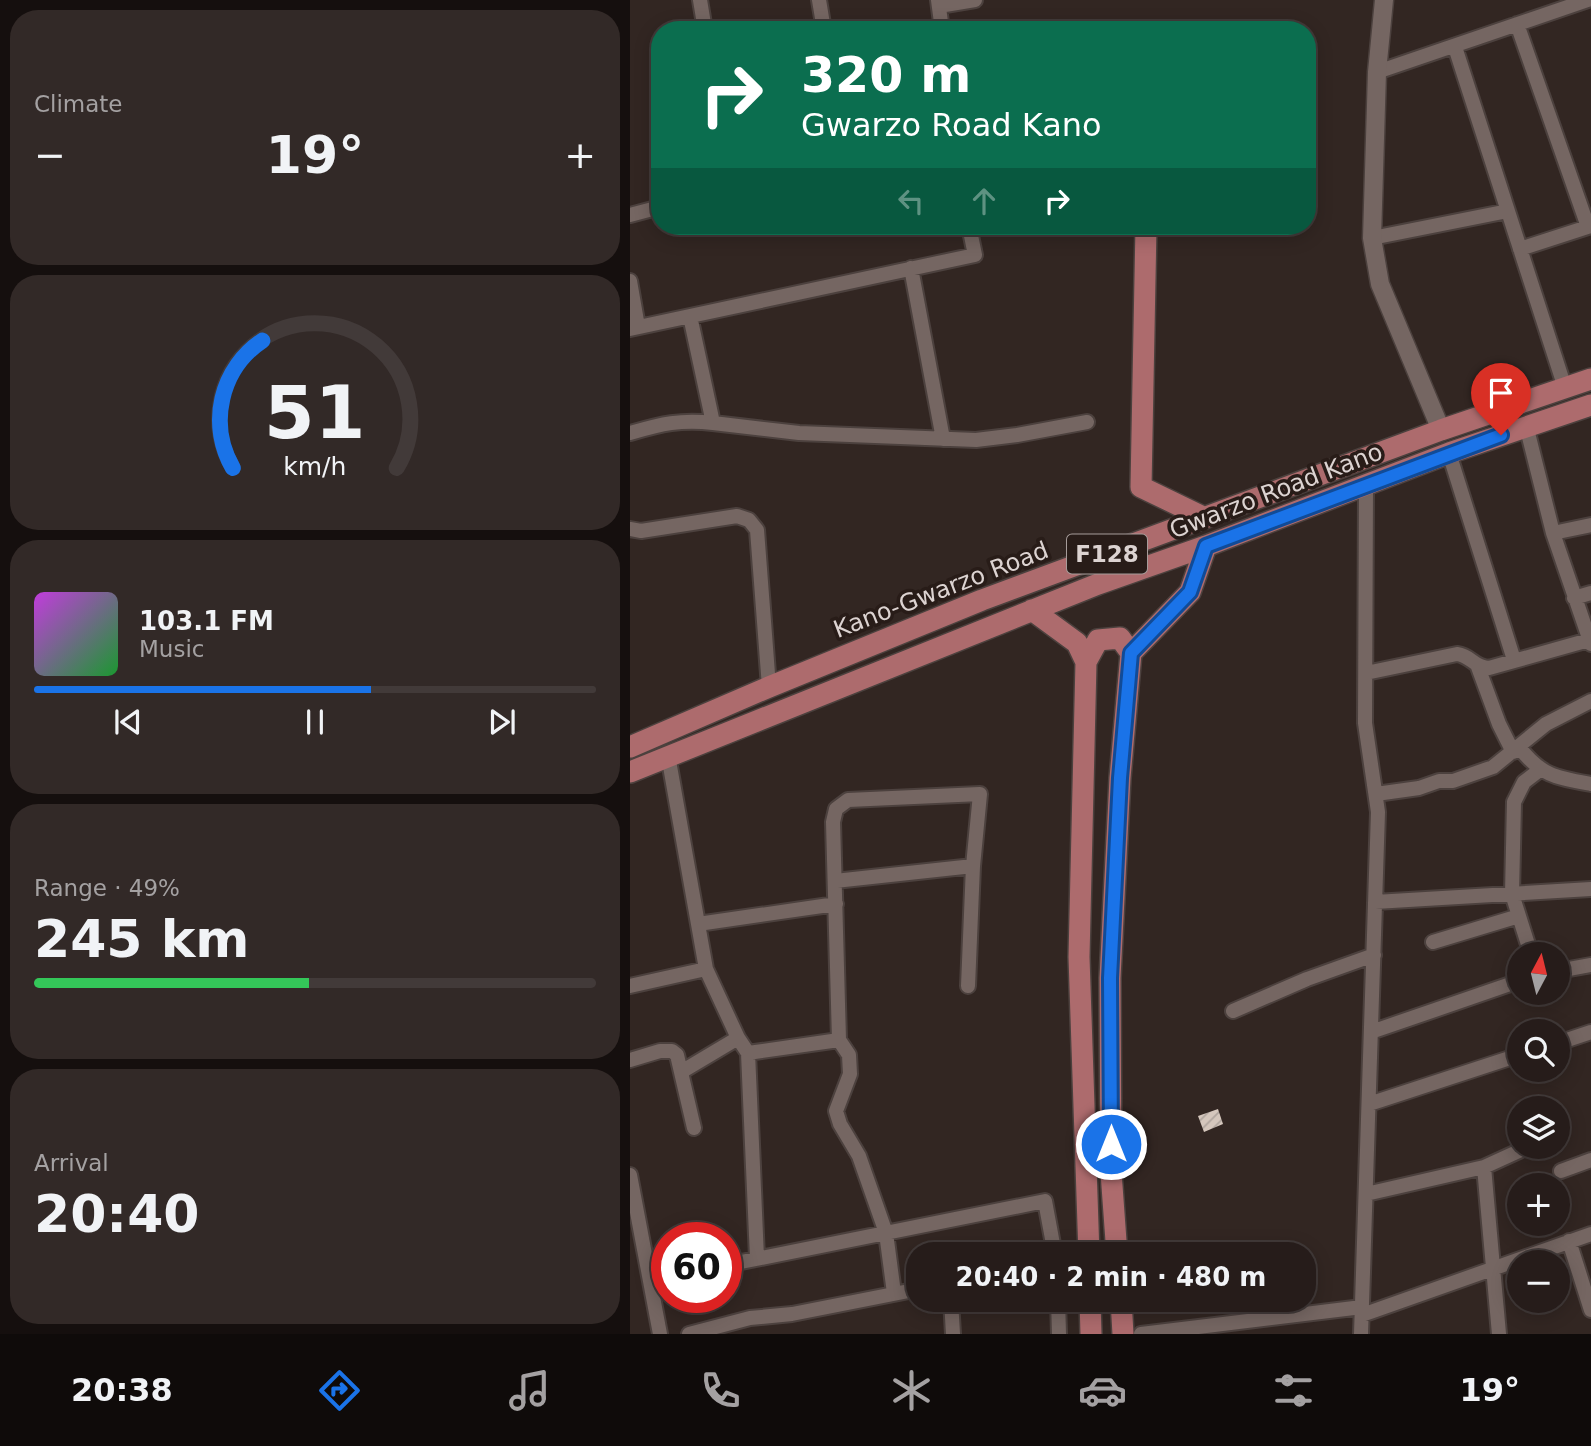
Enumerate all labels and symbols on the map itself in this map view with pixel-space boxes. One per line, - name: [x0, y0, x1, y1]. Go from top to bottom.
- pin: [1471, 363, 1531, 435]
- street label: Gwarzo Road Kano: [1166, 438, 1386, 544]
- road number: F128: [1067, 534, 1147, 574]
- street label: Kano-Gwarzo Road: [830, 536, 1052, 644]
- north arrow: [1507, 942, 1570, 1004]
- position arrow: [1074, 1107, 1148, 1181]
- speed limit sign: 60: [651, 1222, 742, 1313]

